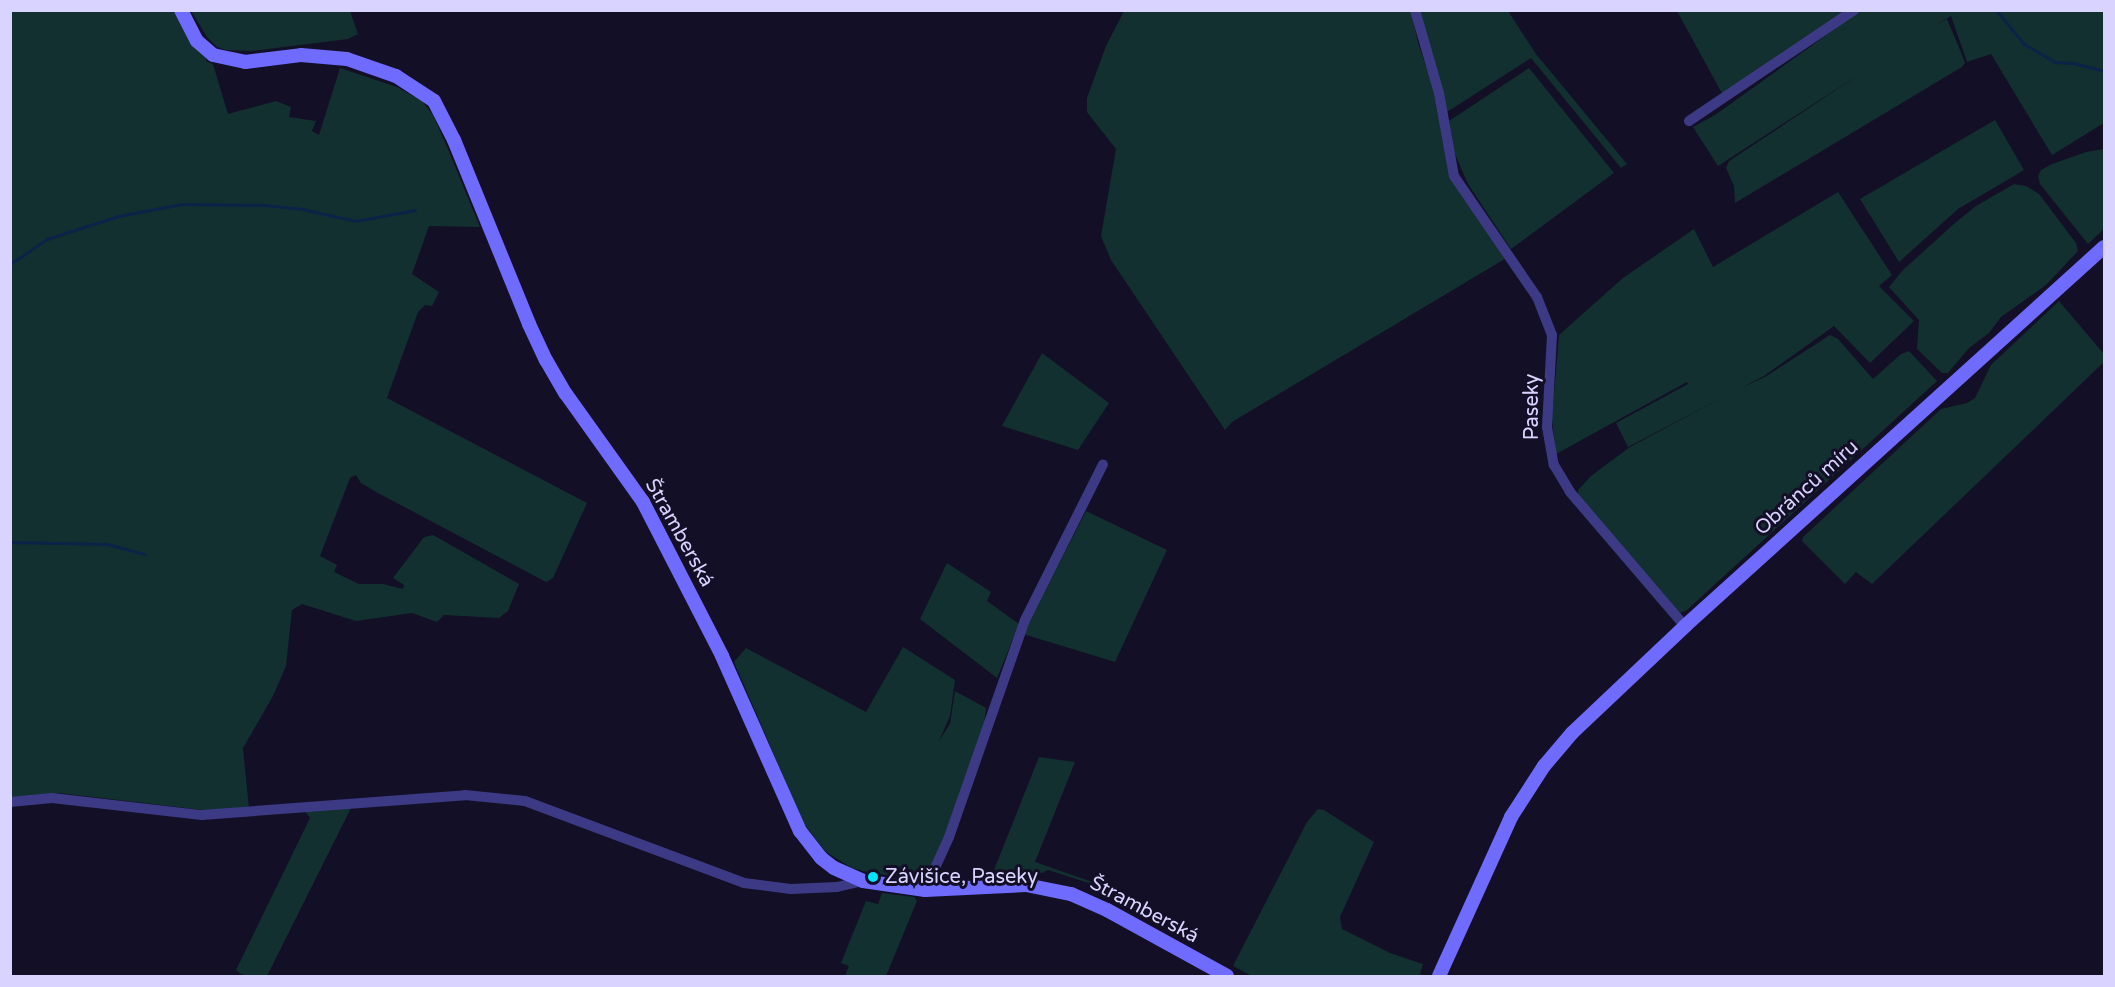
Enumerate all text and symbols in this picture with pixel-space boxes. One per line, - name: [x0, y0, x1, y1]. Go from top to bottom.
- street label: Paseky: [1520, 374, 1544, 440]
- street label: Obránců míru: [1750, 435, 1864, 541]
- street label: Štramberská: [639, 475, 719, 591]
- place label: Závišice, Paseky: [885, 865, 1038, 889]
- marker: Závišice, Paseky: [866, 870, 880, 884]
- street label: Štramberská: [1085, 871, 1203, 949]

